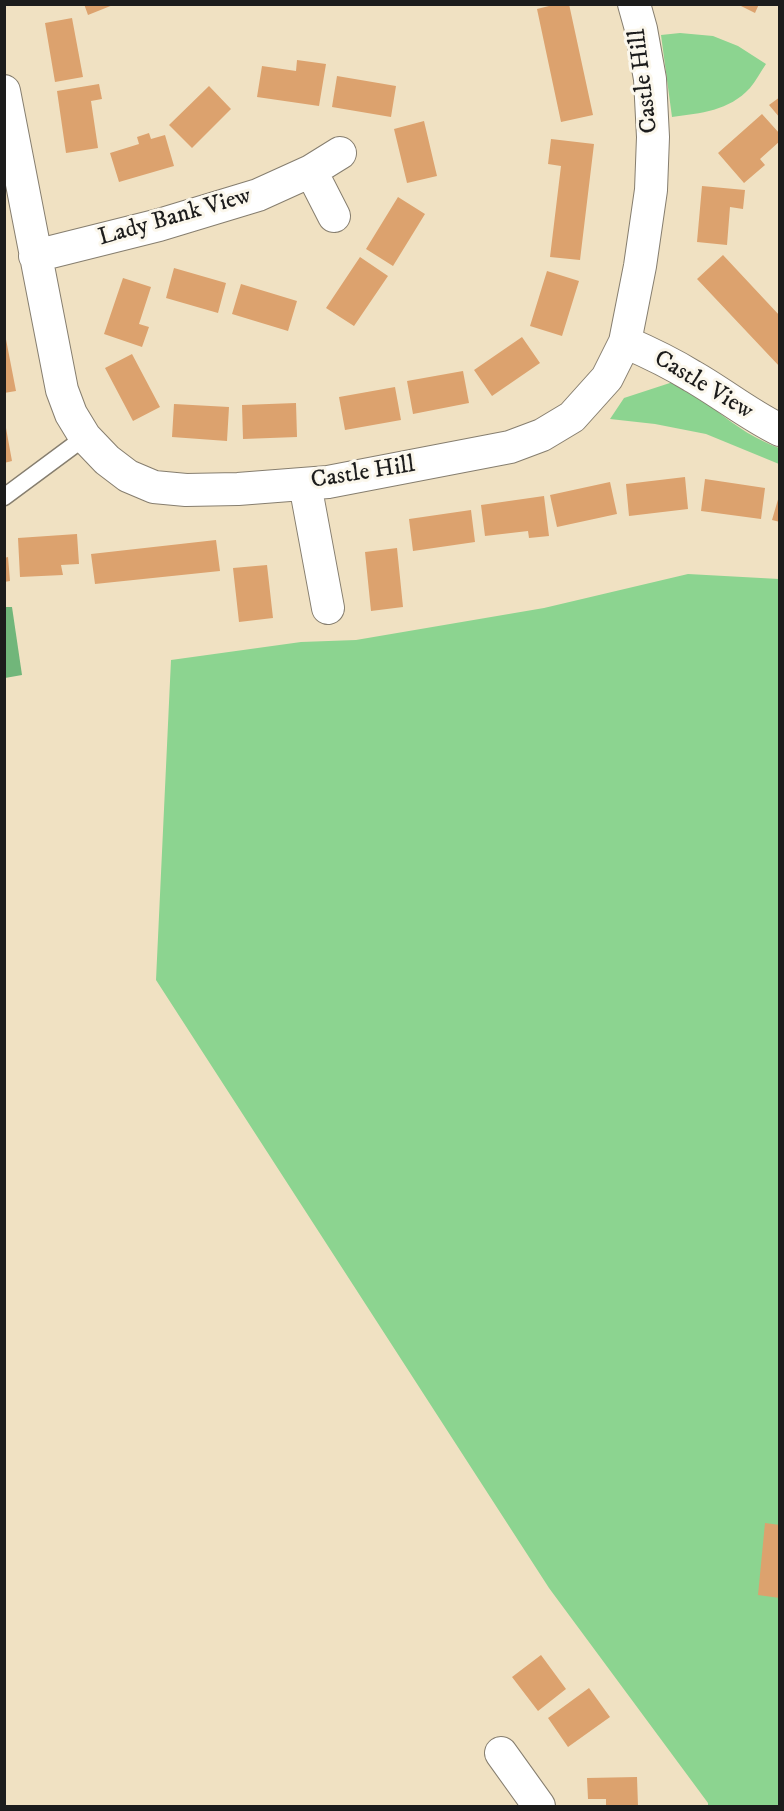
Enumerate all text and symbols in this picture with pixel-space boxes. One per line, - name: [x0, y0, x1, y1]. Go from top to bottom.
- street label: Castle Hill: [624, 27, 666, 135]
- street label: Lady Bank View: [95, 182, 255, 254]
- street label: Castle View: [648, 345, 758, 427]
- street label: Castle Hill: [309, 452, 417, 496]

